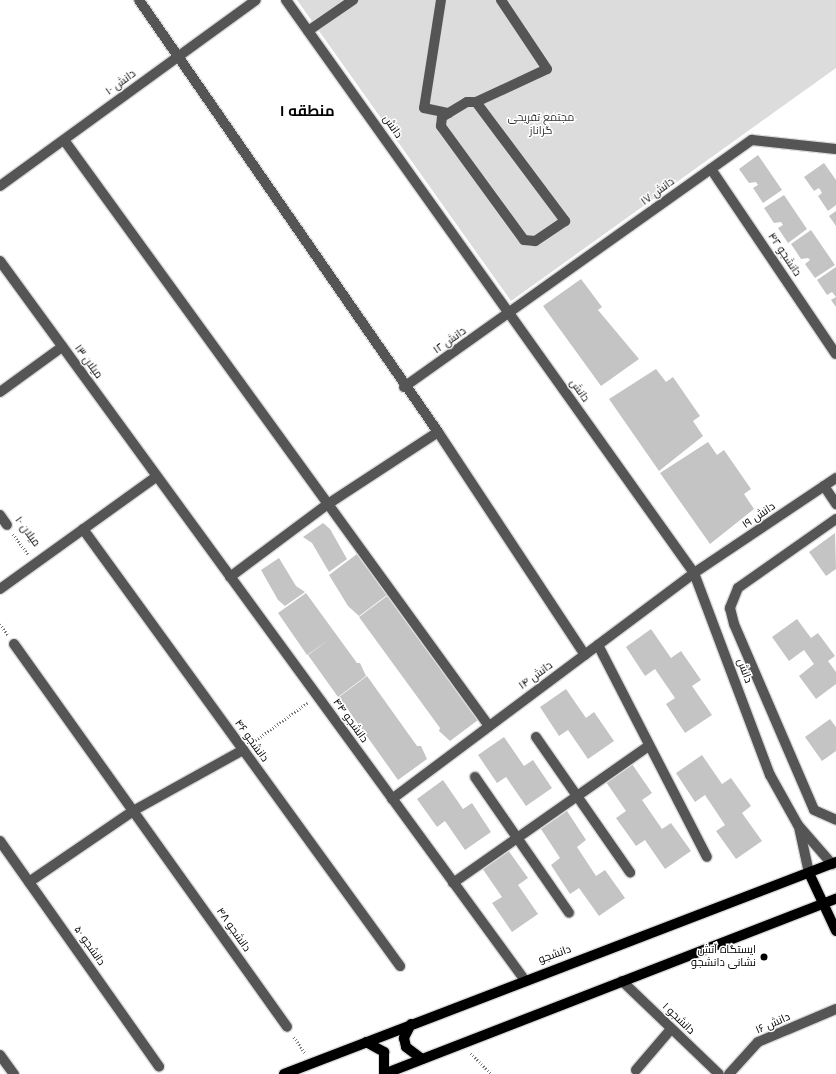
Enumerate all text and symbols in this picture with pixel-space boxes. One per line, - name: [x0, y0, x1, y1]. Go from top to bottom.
- street label: دانش ۱۰: [103, 68, 139, 98]
- district label: منطقه ۱: [279, 103, 335, 121]
- park label: مجتمع تفریحی گراناز: [508, 112, 574, 138]
- street label: دانش: [379, 113, 405, 141]
- street label: دانش ۱۷: [639, 175, 677, 209]
- street label: دانشجو ۴۲: [765, 231, 803, 279]
- street label: دانش ۱۲: [431, 325, 469, 357]
- street label: میلان ۱۳: [71, 342, 105, 382]
- street label: دانش: [566, 377, 592, 405]
- street label: دانش ۱۹: [740, 500, 778, 532]
- street label: میلان ۱۰: [12, 514, 42, 550]
- street label: دانش: [734, 657, 754, 685]
- street label: دانش ۱۴: [517, 659, 555, 693]
- street label: دانشجو ۴۴: [330, 696, 370, 746]
- street label: دانشجو ۴۶: [231, 717, 271, 765]
- street label: دانشجو ۴۸: [213, 905, 253, 955]
- street label: دانشجو ۵۰: [71, 924, 107, 968]
- street label: دانشجو: [537, 943, 573, 967]
- place label: ایستگاه آتش نشانی دانشجو: [691, 944, 756, 970]
- marker: ایستگاه آتش نشانی دانشجو: [759, 952, 769, 962]
- street label: دانشجو ۱: [659, 1000, 697, 1038]
- street label: دانش ۱۶: [754, 1011, 792, 1037]

